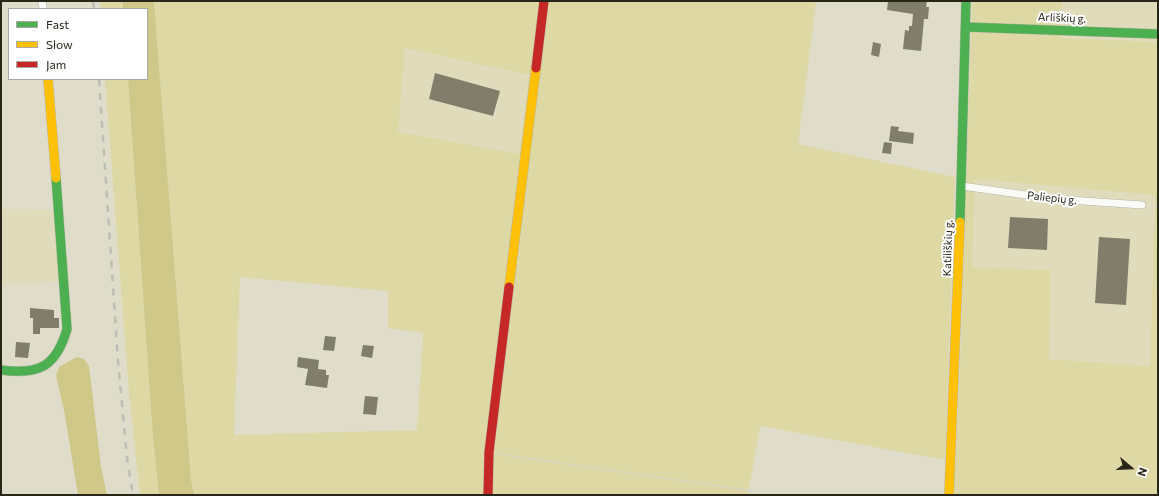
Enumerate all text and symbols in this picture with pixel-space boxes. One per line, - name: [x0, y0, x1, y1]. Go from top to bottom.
- legend: [8, 8, 148, 80]
- street label: Arliškių g.: [1038, 11, 1086, 25]
- text: Fast: [46, 17, 69, 31]
- text: Slow: [46, 37, 73, 51]
- text: Jam: [46, 57, 66, 71]
- street label: Paliepių g.: [1026, 189, 1078, 207]
- street label: Katiliškių g.: [940, 219, 956, 277]
- north arrow: [1111, 448, 1151, 488]
- text: N: [1135, 466, 1150, 478]

